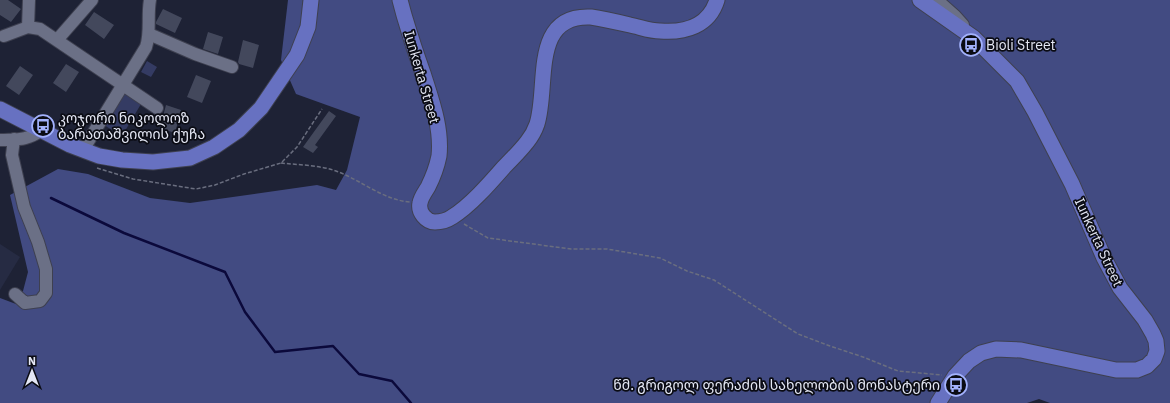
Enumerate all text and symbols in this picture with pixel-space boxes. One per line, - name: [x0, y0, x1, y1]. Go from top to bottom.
- street label: Iunkerta Street: [400, 29, 444, 126]
- bus stop icon: Bioli Street: [958, 32, 984, 58]
- place label: Bioli Street: [986, 36, 1056, 54]
- place label: კოჯორი ნიკოლოზ ბარათაშვილის ქუჩა: [58, 109, 205, 143]
- bus stop icon: კოჯორი ნიკოლოზ ბარათაშვილის ქუჩა: [30, 113, 56, 139]
- street label: Iunkerta Street: [1071, 195, 1127, 289]
- north arrow: [12, 351, 52, 391]
- text: N: [28, 354, 36, 368]
- bus stop icon: წმ. გრიგოლ ფერაძის სახელობის მონასტერი: [943, 372, 969, 398]
- place label: წმ. გრიგოლ ფერაძის სახელობის მონასტერი: [613, 376, 940, 394]

